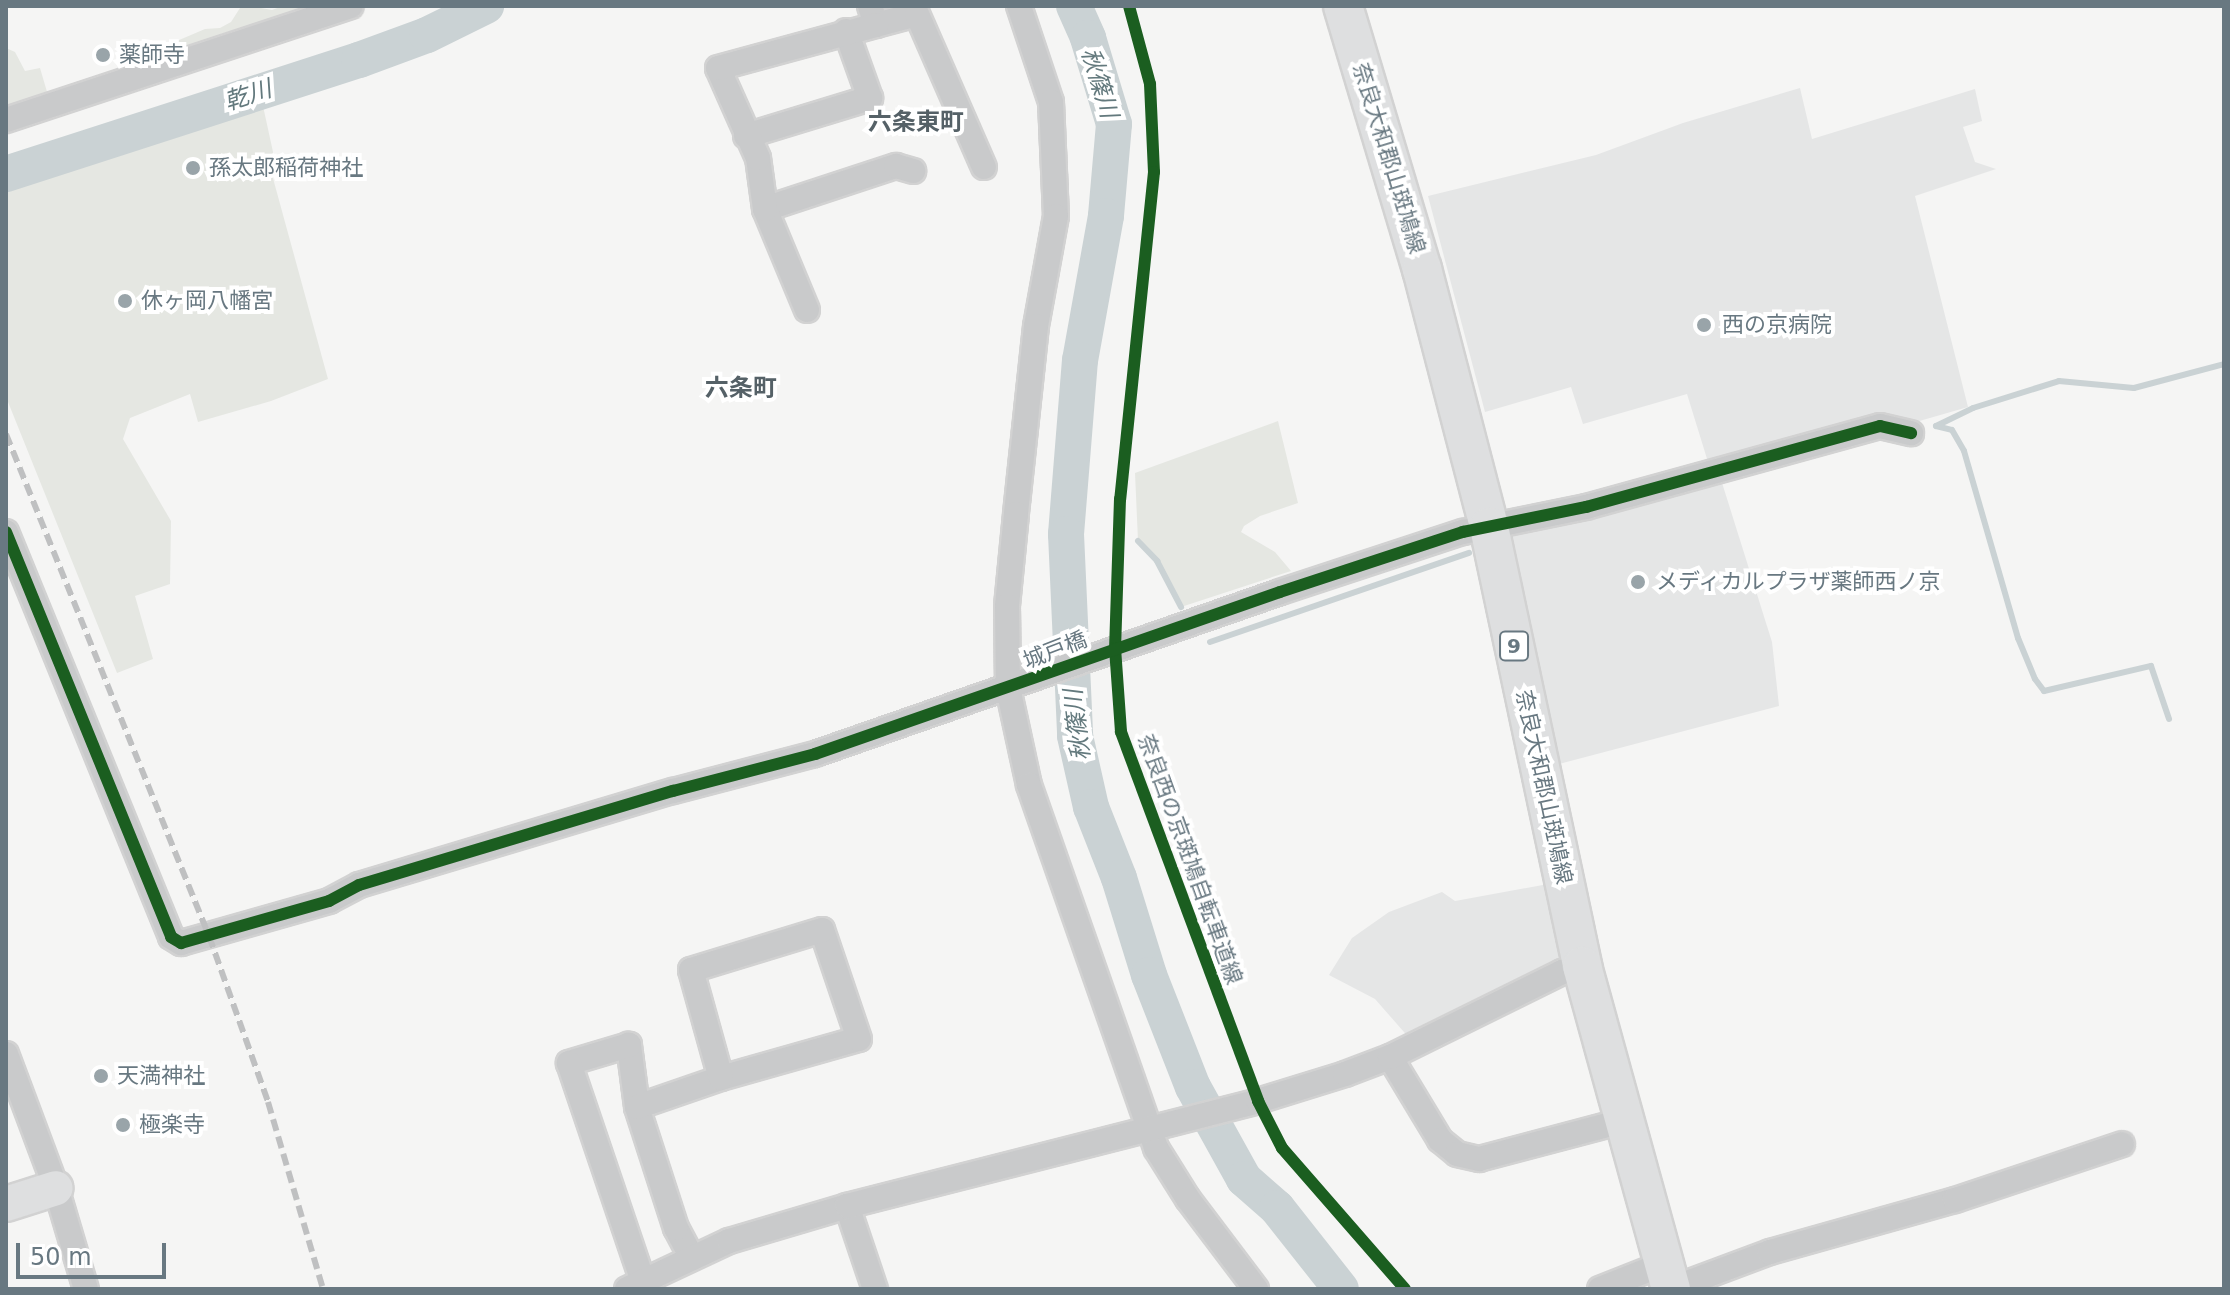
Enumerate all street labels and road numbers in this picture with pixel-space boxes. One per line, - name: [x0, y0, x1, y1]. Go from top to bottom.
- street label: 奈良大和郡山斑鳩線: [1347, 59, 1431, 257]
- street label: 城戸橋: [1019, 626, 1091, 674]
- road number: 9: [1498, 630, 1530, 662]
- street label: 奈良大和郡山斑鳩線: [1511, 687, 1577, 887]
- street label: 奈良西の京斑鳩自転車道線: [1132, 730, 1248, 988]

